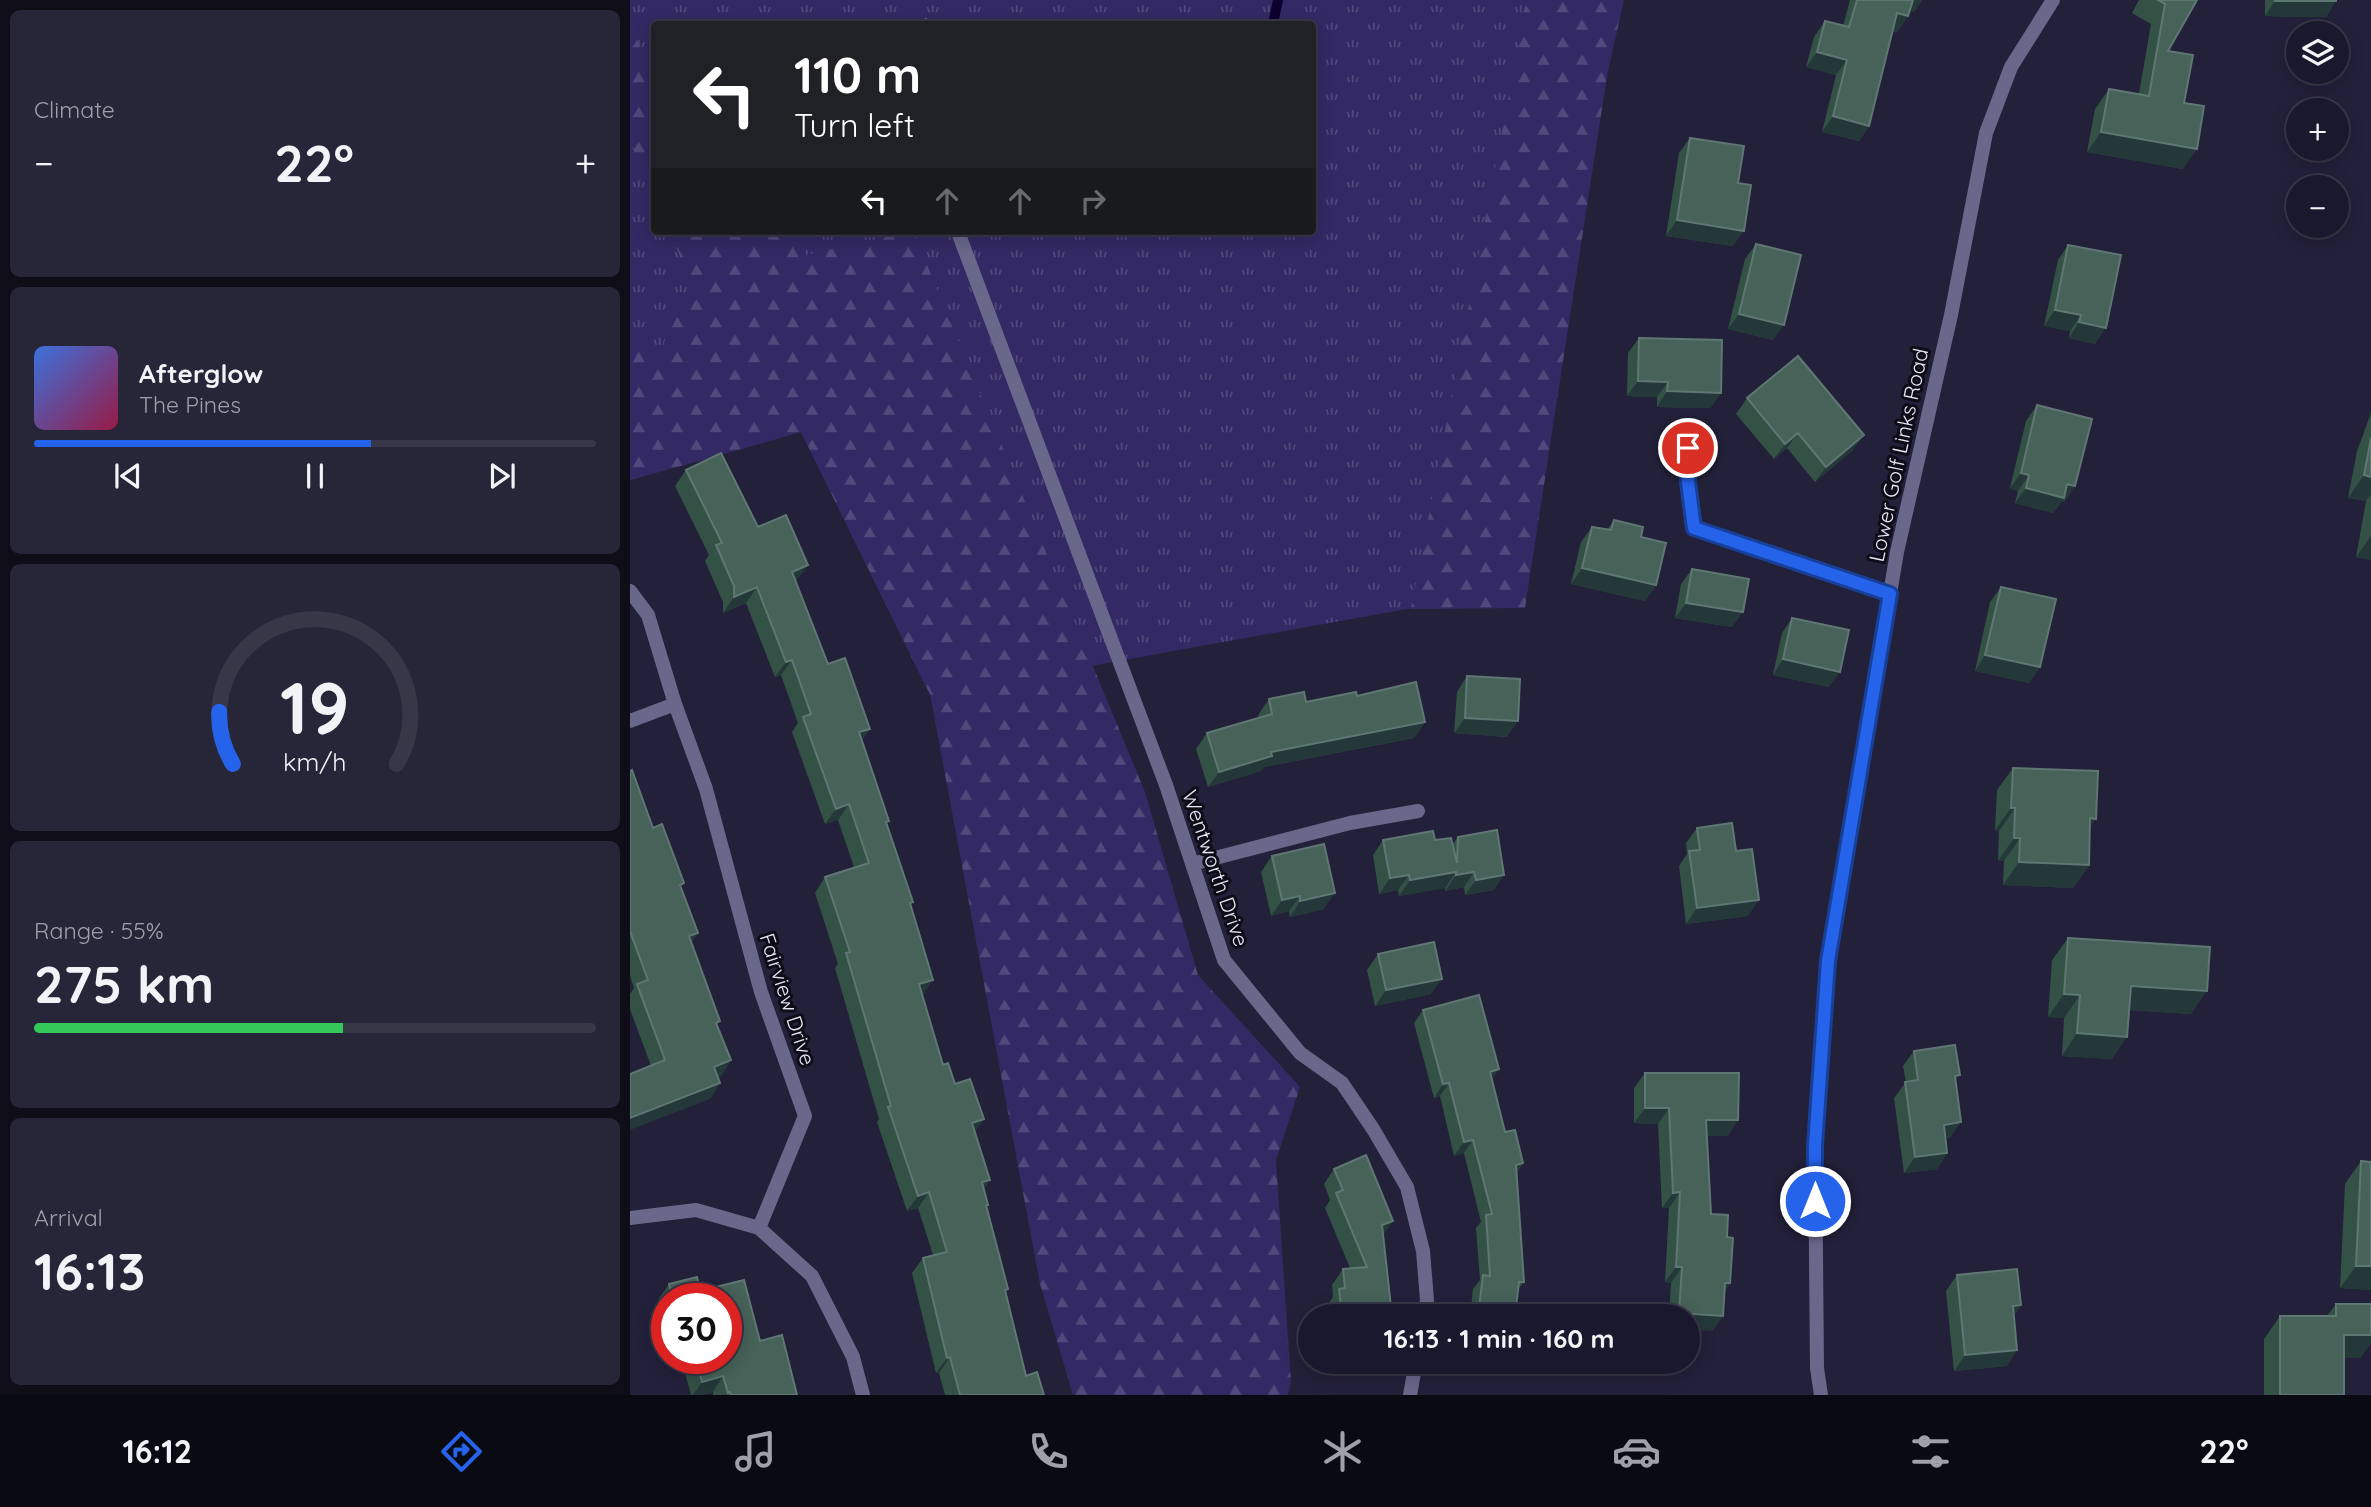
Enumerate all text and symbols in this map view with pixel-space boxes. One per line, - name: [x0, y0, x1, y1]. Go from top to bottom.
- map controls: [2286, 21, 2349, 238]
- button: layers: [2286, 21, 2349, 84]
- text: 110 m: [794, 44, 921, 105]
- icon: left: [679, 49, 770, 140]
- text: Climate: [34, 95, 115, 124]
- button: +: [2286, 98, 2349, 161]
- text: Turn left: [794, 105, 915, 145]
- text: 22°: [274, 130, 354, 195]
- text: −: [34, 139, 54, 187]
- text: +: [575, 139, 596, 187]
- button: −: [2286, 175, 2349, 238]
- icon: left: [855, 182, 893, 220]
- icon: ahead: [928, 182, 966, 220]
- icon: ahead: [1001, 182, 1039, 220]
- icon: right: [1074, 182, 1112, 220]
- street label: Lower Golf Links Road: [1863, 346, 1933, 564]
- text: Afterglow: [139, 357, 263, 390]
- text: The Pines: [139, 390, 241, 419]
- pin: [1658, 418, 1718, 478]
- icon: arrive: [1669, 429, 1707, 467]
- icon: previous: [109, 457, 147, 495]
- icon: pause: [296, 457, 334, 495]
- icon: next: [483, 457, 521, 495]
- text: 19: [280, 661, 350, 752]
- text: km/h: [283, 745, 347, 776]
- street label: Wentworth Drive: [1177, 786, 1255, 950]
- text: Range · 55%: [34, 916, 164, 945]
- street label: Fairview Drive: [754, 930, 822, 1068]
- text: 275 km: [34, 951, 214, 1016]
- position arrow: [1778, 1164, 1852, 1238]
- text: Arrival: [34, 1203, 103, 1232]
- text: 16:13: [34, 1238, 145, 1303]
- speed limit sign: 30: [651, 1283, 742, 1374]
- text: 16:13 · 1 min · 160 m: [1383, 1322, 1615, 1355]
- icon: directions: [437, 1427, 486, 1476]
- icon: music: [731, 1427, 780, 1476]
- icon: phone: [1024, 1427, 1073, 1476]
- icon: climate: [1318, 1427, 1367, 1476]
- icon: car: [1612, 1427, 1661, 1476]
- icon: filters: [1906, 1427, 1955, 1476]
- text: 16:12: [122, 1431, 192, 1471]
- text: 22°: [2200, 1431, 2249, 1471]

